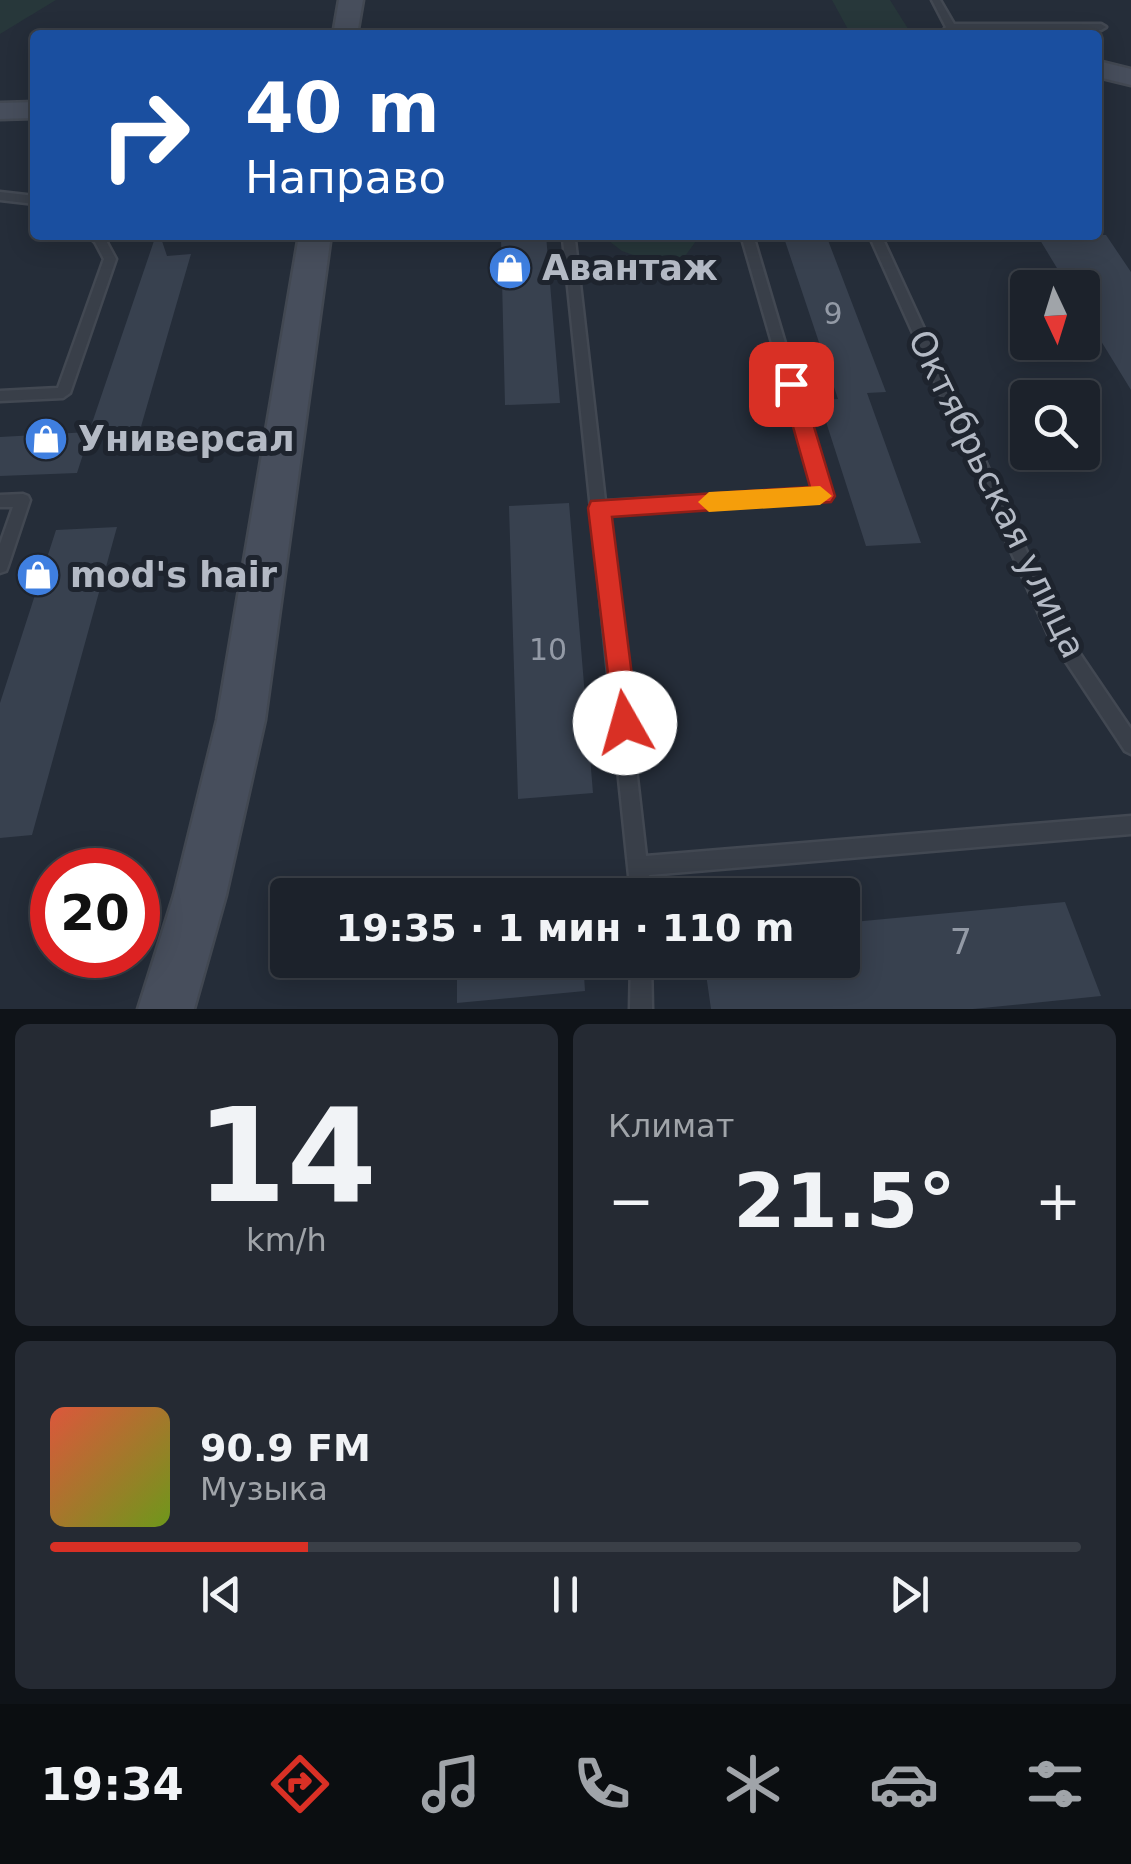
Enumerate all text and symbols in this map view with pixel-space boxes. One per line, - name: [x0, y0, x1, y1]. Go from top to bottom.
- text: 40 m: [245, 67, 440, 149]
- icon: right: [80, 70, 210, 200]
- text: Направо: [245, 151, 446, 204]
- shop icon: Авантаж: [487, 245, 533, 291]
- place label: Авантаж: [542, 248, 718, 288]
- north arrow: [1010, 270, 1100, 360]
- map controls: [1010, 270, 1100, 470]
- house number: 9: [823, 296, 843, 331]
- street label: Октябрьская улица: [900, 324, 1094, 664]
- pin: [749, 342, 834, 427]
- icon: arrive: [764, 357, 819, 412]
- button: search: [1010, 380, 1100, 470]
- shop icon: Универсал: [23, 416, 69, 462]
- place label: Универсал: [78, 419, 295, 459]
- shop icon: mod's hair: [15, 552, 61, 598]
- place label: mod's hair: [70, 555, 278, 595]
- house number: 10: [529, 632, 567, 667]
- position arrow: [573, 671, 677, 775]
- speed limit sign: 20: [30, 848, 160, 978]
- text: 19:35 · 1 мин · 110 m: [336, 906, 794, 950]
- house number: 7: [950, 922, 972, 962]
- text: 14: [196, 1080, 377, 1232]
- text: Климат: [608, 1107, 734, 1145]
- text: 21.5°: [733, 1157, 956, 1245]
- text: −: [608, 1169, 654, 1233]
- text: +: [1035, 1169, 1081, 1233]
- text: km/h: [246, 1221, 327, 1259]
- text: 90.9 FM: [200, 1426, 371, 1470]
- text: Музыка: [200, 1470, 328, 1508]
- icon: previous: [194, 1567, 249, 1622]
- icon: pause: [538, 1567, 593, 1622]
- icon: next: [882, 1567, 937, 1622]
- icon: directions: [265, 1749, 335, 1819]
- icon: music: [416, 1749, 486, 1819]
- icon: phone: [567, 1749, 637, 1819]
- icon: climate: [718, 1749, 788, 1819]
- icon: car: [869, 1749, 939, 1819]
- icon: filters: [1020, 1749, 1090, 1819]
- text: 19:34: [41, 1758, 184, 1811]

